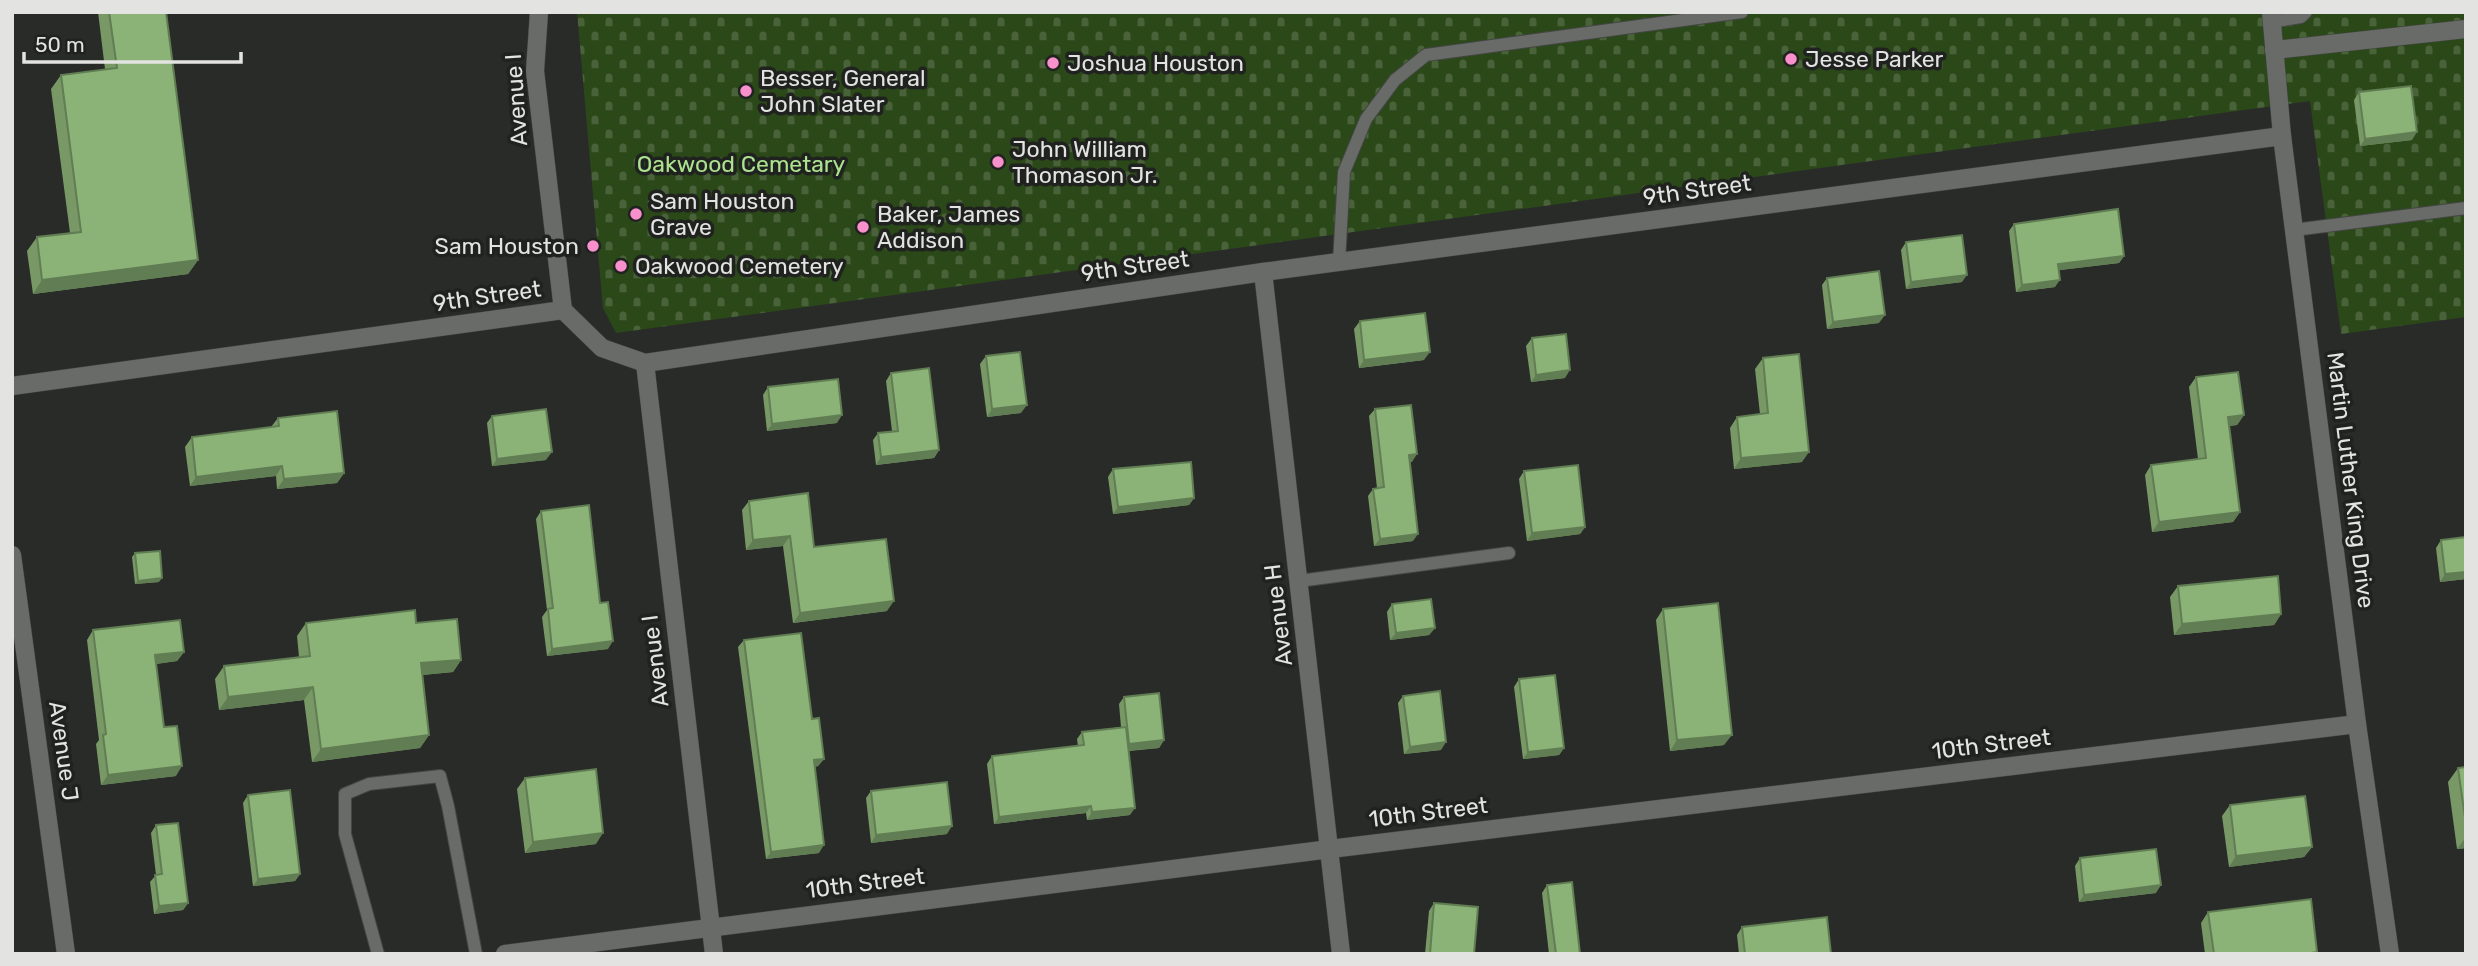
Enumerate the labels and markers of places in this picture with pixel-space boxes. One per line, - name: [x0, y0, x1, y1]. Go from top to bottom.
- place label: Jesse Parker: [1805, 45, 1944, 73]
- place label: Joshua Houston: [1067, 49, 1244, 77]
- marker: Jesse Parker: [1783, 51, 1799, 67]
- marker: Joshua Houston: [1045, 55, 1061, 71]
- place label: Besser, General John Slater: [760, 64, 926, 118]
- marker: Besser, General John Slater: [738, 83, 754, 99]
- place label: John William Thomason Jr.: [1012, 135, 1158, 189]
- marker: John William Thomason Jr.: [990, 154, 1006, 170]
- place label: Sam Houston Grave: [650, 187, 794, 241]
- place label: Baker, James Addison: [877, 200, 1020, 254]
- marker: Sam Houston Grave: [628, 206, 644, 222]
- marker: Baker, James Addison: [855, 219, 871, 235]
- place label: Sam Houston: [435, 232, 579, 260]
- marker: Sam Houston: [585, 238, 601, 254]
- place label: Oakwood Cemetery: [635, 252, 844, 280]
- marker: Oakwood Cemetery: [613, 258, 629, 274]

